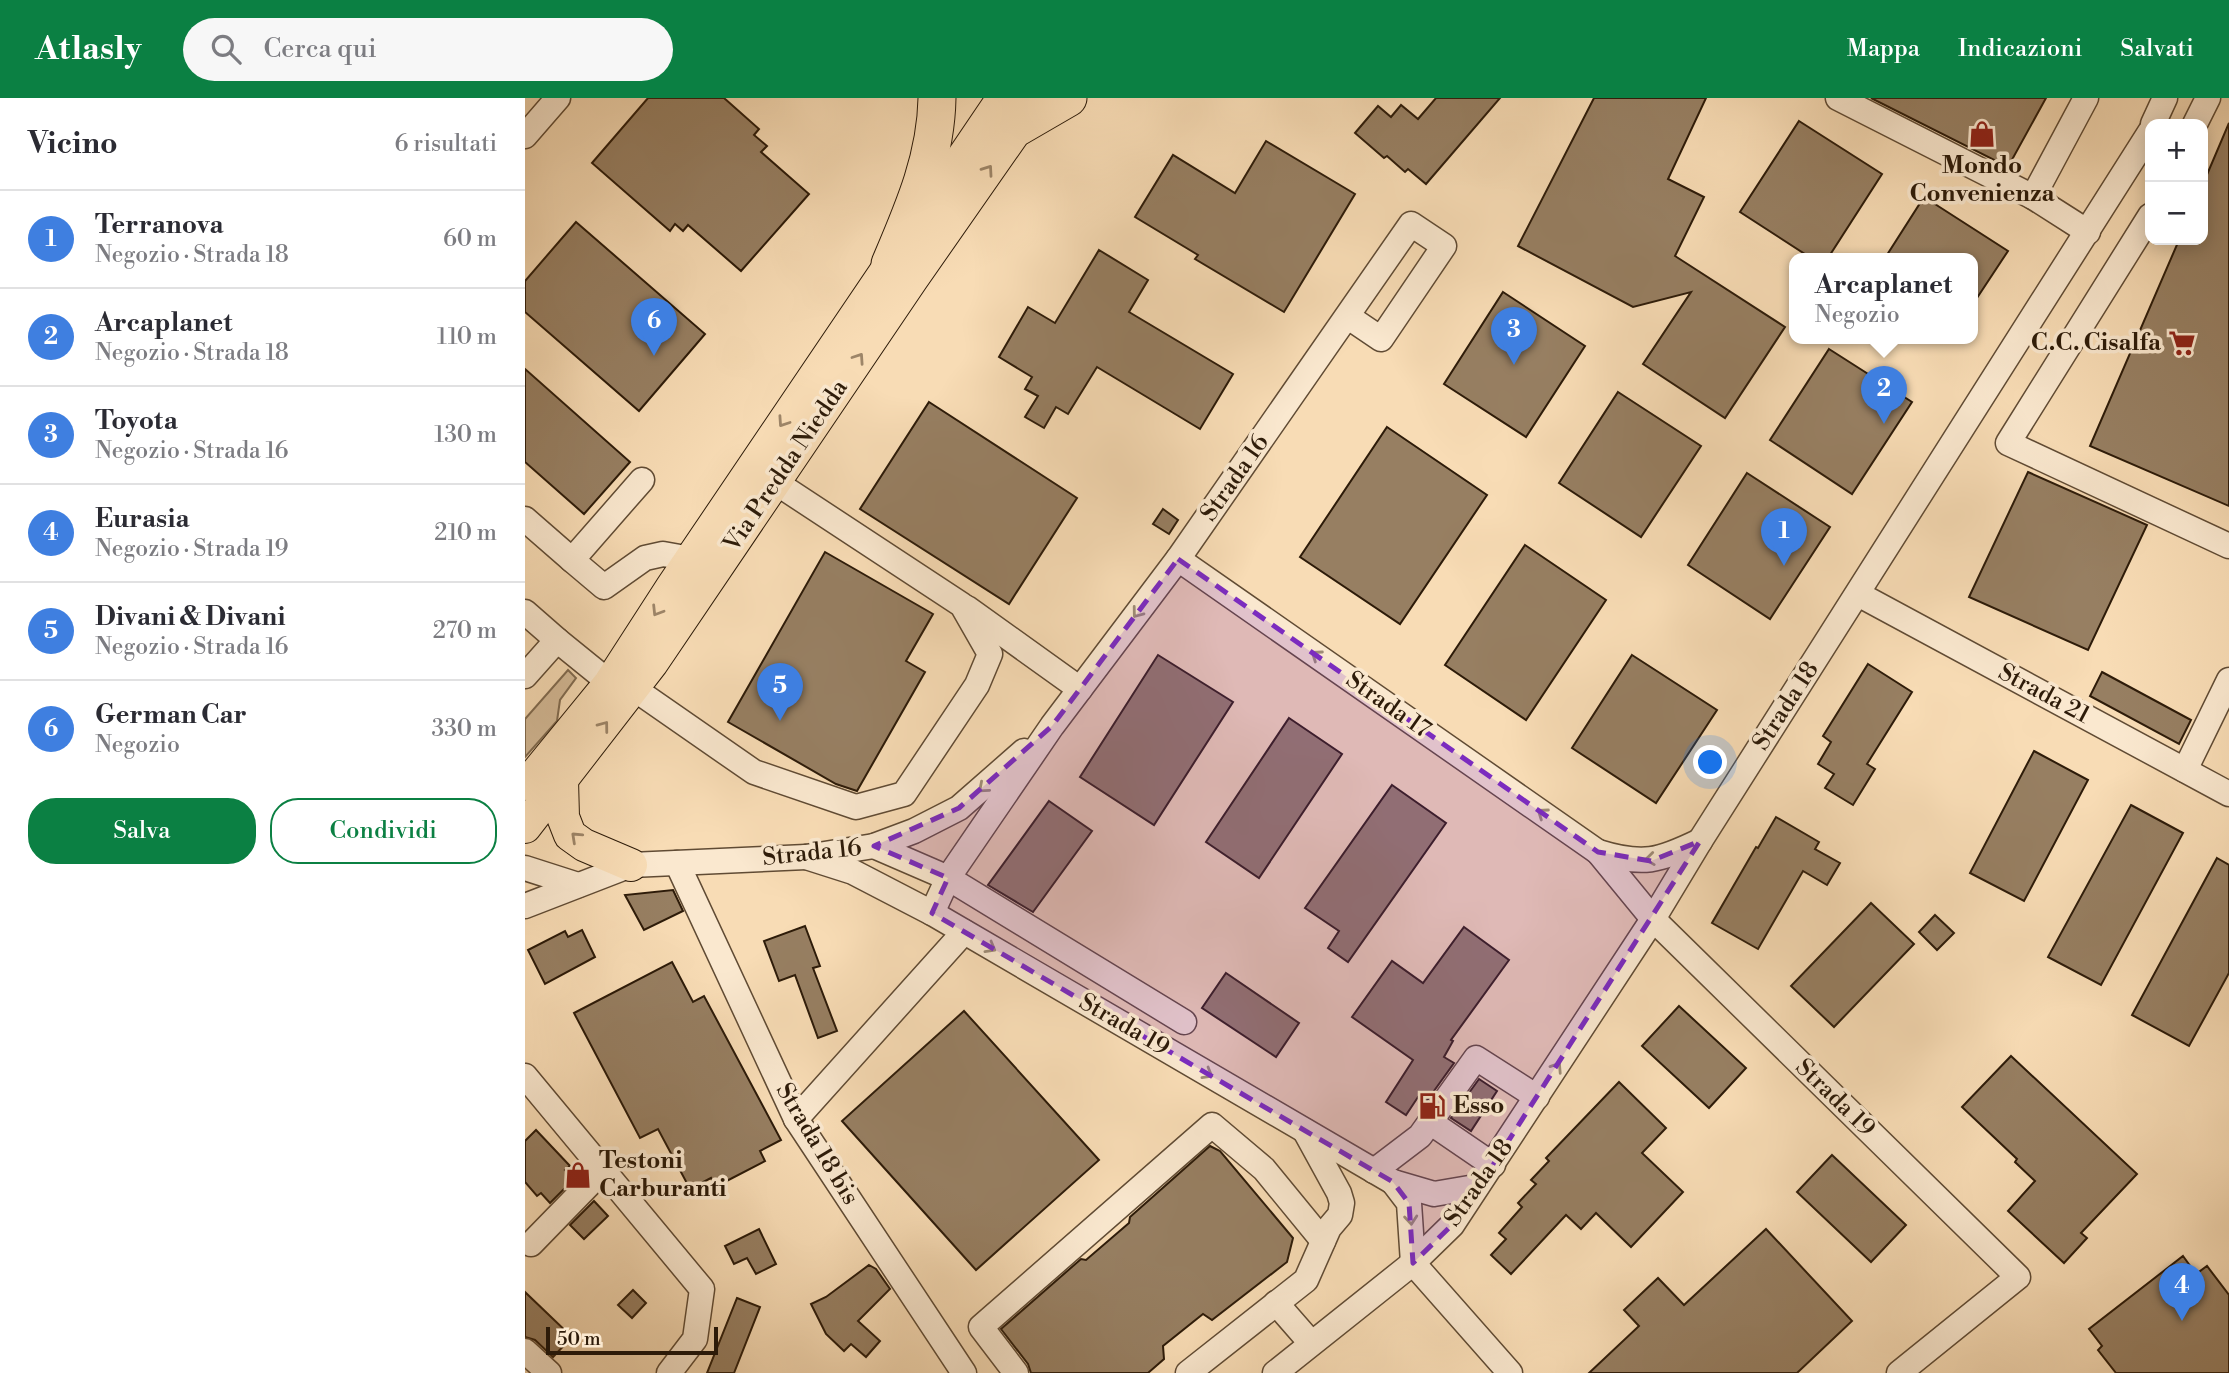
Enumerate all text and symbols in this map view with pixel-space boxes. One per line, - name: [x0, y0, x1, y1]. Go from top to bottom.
- search box: [183, 18, 673, 81]
- text: Atlasly: [35, 29, 141, 70]
- icon: search: [207, 30, 245, 68]
- text: Cerca qui: [263, 33, 377, 65]
- text: Mappa: [1847, 34, 1920, 64]
- text: Indicazioni: [1958, 34, 2082, 64]
- text: Salvati: [2120, 34, 2194, 64]
- shop icon: Mondo Convenienza: [1967, 119, 1997, 149]
- map controls: [2145, 119, 2208, 245]
- button: +: [2145, 119, 2208, 182]
- text: Vicino: [28, 125, 118, 163]
- text: 6 risultati: [394, 130, 497, 158]
- place label: Mondo Convenienza: [1910, 151, 2055, 209]
- one-way arrow: [980, 165, 992, 178]
- button: −: [2145, 182, 2208, 245]
- text: Terranova: [95, 209, 224, 241]
- text: 1: [45, 225, 57, 253]
- text: 60 m: [443, 225, 497, 253]
- text: Negozio · Strada 18: [95, 241, 289, 269]
- popup: [1789, 253, 1978, 344]
- text: Arcaplanet: [1815, 269, 1952, 301]
- pin: 6: [631, 298, 677, 356]
- text: Negozio: [1815, 301, 1900, 329]
- text: Arcaplanet: [95, 307, 232, 339]
- pin: 3: [1491, 307, 1537, 365]
- text: 2: [44, 323, 58, 351]
- text: 110 m: [437, 323, 497, 351]
- place label: C.C. Cisalfa: [2031, 328, 2162, 358]
- supermarket icon: C.C. Cisalfa: [2167, 328, 2197, 358]
- text: Negozio · Strada 18: [95, 339, 289, 367]
- one-way arrow: [851, 352, 864, 365]
- pin: 2: [1861, 366, 1907, 424]
- street label: Via Predda Niedda: [717, 374, 855, 559]
- text: Toyota: [95, 405, 178, 437]
- one-way arrow: [779, 414, 791, 427]
- text: 3: [44, 421, 58, 449]
- text: 130 m: [434, 421, 497, 449]
- street label: Strada 16: [1194, 429, 1276, 527]
- text: Negozio · Strada 16: [95, 437, 288, 465]
- text: Eurasia: [95, 503, 190, 535]
- pin: 1: [1761, 508, 1807, 566]
- text: 4: [43, 519, 59, 547]
- text: 210 m: [434, 519, 497, 547]
- text: Negozio · Strada 19: [95, 535, 288, 563]
- text: Divani & Divani: [95, 601, 286, 633]
- one-way arrow: [652, 603, 665, 616]
- one-way arrow: [1133, 605, 1145, 618]
- text: 5: [44, 617, 58, 645]
- text: 270 m: [433, 617, 497, 645]
- text: Negozio · Strada 16: [95, 633, 288, 661]
- one-way arrow: [1311, 651, 1324, 663]
- street label: Strada 18: [1746, 656, 1826, 756]
- street label: Strada 21: [1993, 657, 2096, 731]
- pin: 5: [757, 663, 803, 721]
- street label: Strada 17: [1340, 665, 1436, 745]
- text: German Car: [95, 699, 247, 731]
- text: 6: [44, 715, 58, 743]
- text: 330 m: [431, 715, 497, 743]
- one-way arrow: [596, 721, 608, 734]
- text: Negozio: [95, 731, 180, 759]
- your location: [1693, 745, 1727, 779]
- one-way arrow: [978, 780, 991, 792]
- button: Salva: [28, 798, 256, 864]
- button: Condividi: [270, 798, 497, 864]
- one-way arrow: [1537, 809, 1550, 821]
- one-way arrow: [572, 833, 585, 845]
- street label: Strada 16: [761, 833, 863, 873]
- one-way arrow: [1644, 851, 1656, 866]
- one-way arrow: [983, 939, 996, 952]
- street label: Strada 19: [1073, 987, 1175, 1063]
- street label: Strada 19: [1789, 1053, 1881, 1143]
- one-way arrow: [1549, 1061, 1562, 1074]
- one-way arrow: [1201, 1066, 1214, 1079]
- street label: Strada 18 bis: [769, 1078, 865, 1210]
- fuel station icon: Esso: [1417, 1091, 1447, 1121]
- place label: Esso: [1453, 1091, 1504, 1121]
- street label: Strada 18: [1438, 1133, 1520, 1233]
- place label: Testoni Carburanti: [599, 1146, 727, 1204]
- shop icon: Testoni Carburanti: [563, 1160, 593, 1190]
- one-way arrow: [1403, 1214, 1418, 1225]
- pin: 4: [2159, 1263, 2205, 1321]
- scale bar: [546, 1324, 717, 1356]
- text: 50 m: [557, 1327, 601, 1351]

